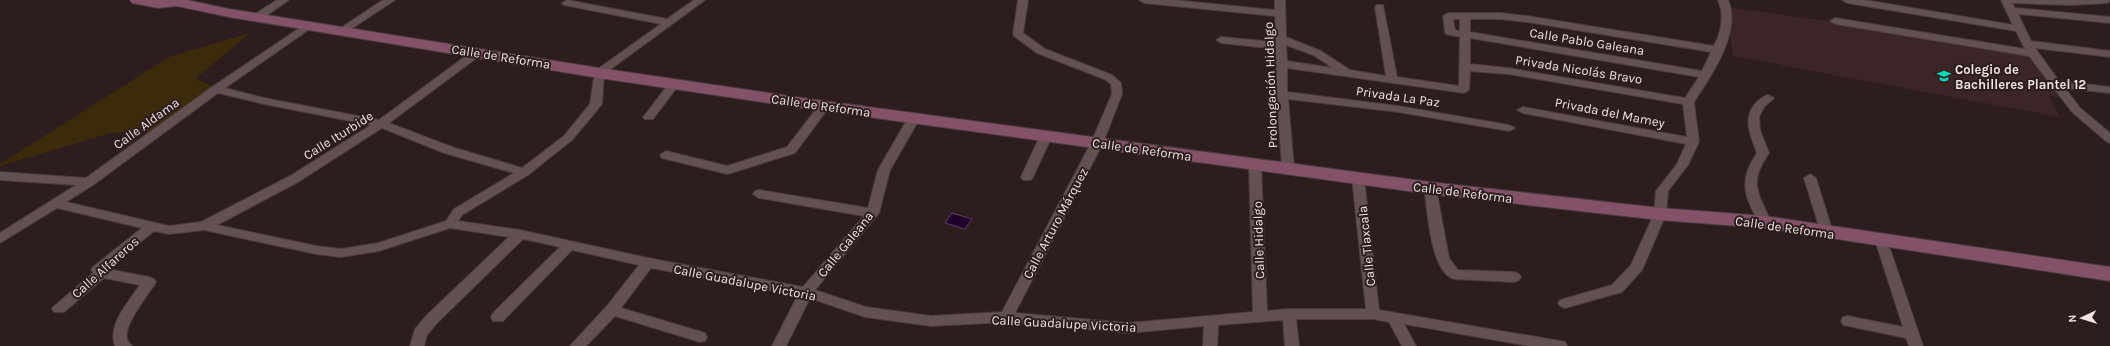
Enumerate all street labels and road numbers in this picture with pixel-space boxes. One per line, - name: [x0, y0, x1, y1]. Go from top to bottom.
- street label: Prolongación Hidalgo: [1261, 22, 1280, 148]
- street label: Calle Pablo Galeana: [1528, 25, 1645, 58]
- street label: Calle de Reforma: [450, 41, 551, 72]
- street label: Privada Nicolás Bravo: [1514, 52, 1643, 87]
- street label: Privada La Paz: [1355, 83, 1441, 110]
- street label: Calle de Reforma: [770, 91, 871, 120]
- street label: Privada del Mamey: [1554, 94, 1666, 130]
- street label: Calle Aldama: [111, 95, 182, 152]
- street label: Calle Iturbide: [301, 108, 376, 163]
- street label: Calle de Reforma: [1091, 135, 1192, 164]
- street label: Calle Arturo Márquez: [1020, 165, 1092, 282]
- street label: Calle de Reforma: [1412, 179, 1513, 206]
- street label: Calle Hidalgo: [1250, 201, 1267, 279]
- street label: Calle Tlaxcala: [1355, 205, 1378, 287]
- street label: Calle Galeana: [814, 208, 876, 280]
- street label: Calle de Reforma: [1734, 213, 1835, 242]
- street label: Calle Alfareros: [69, 233, 142, 301]
- street label: Calle Guadalupe Victoria: [672, 261, 817, 304]
- street label: Calle Guadalupe Victoria: [991, 312, 1137, 335]

